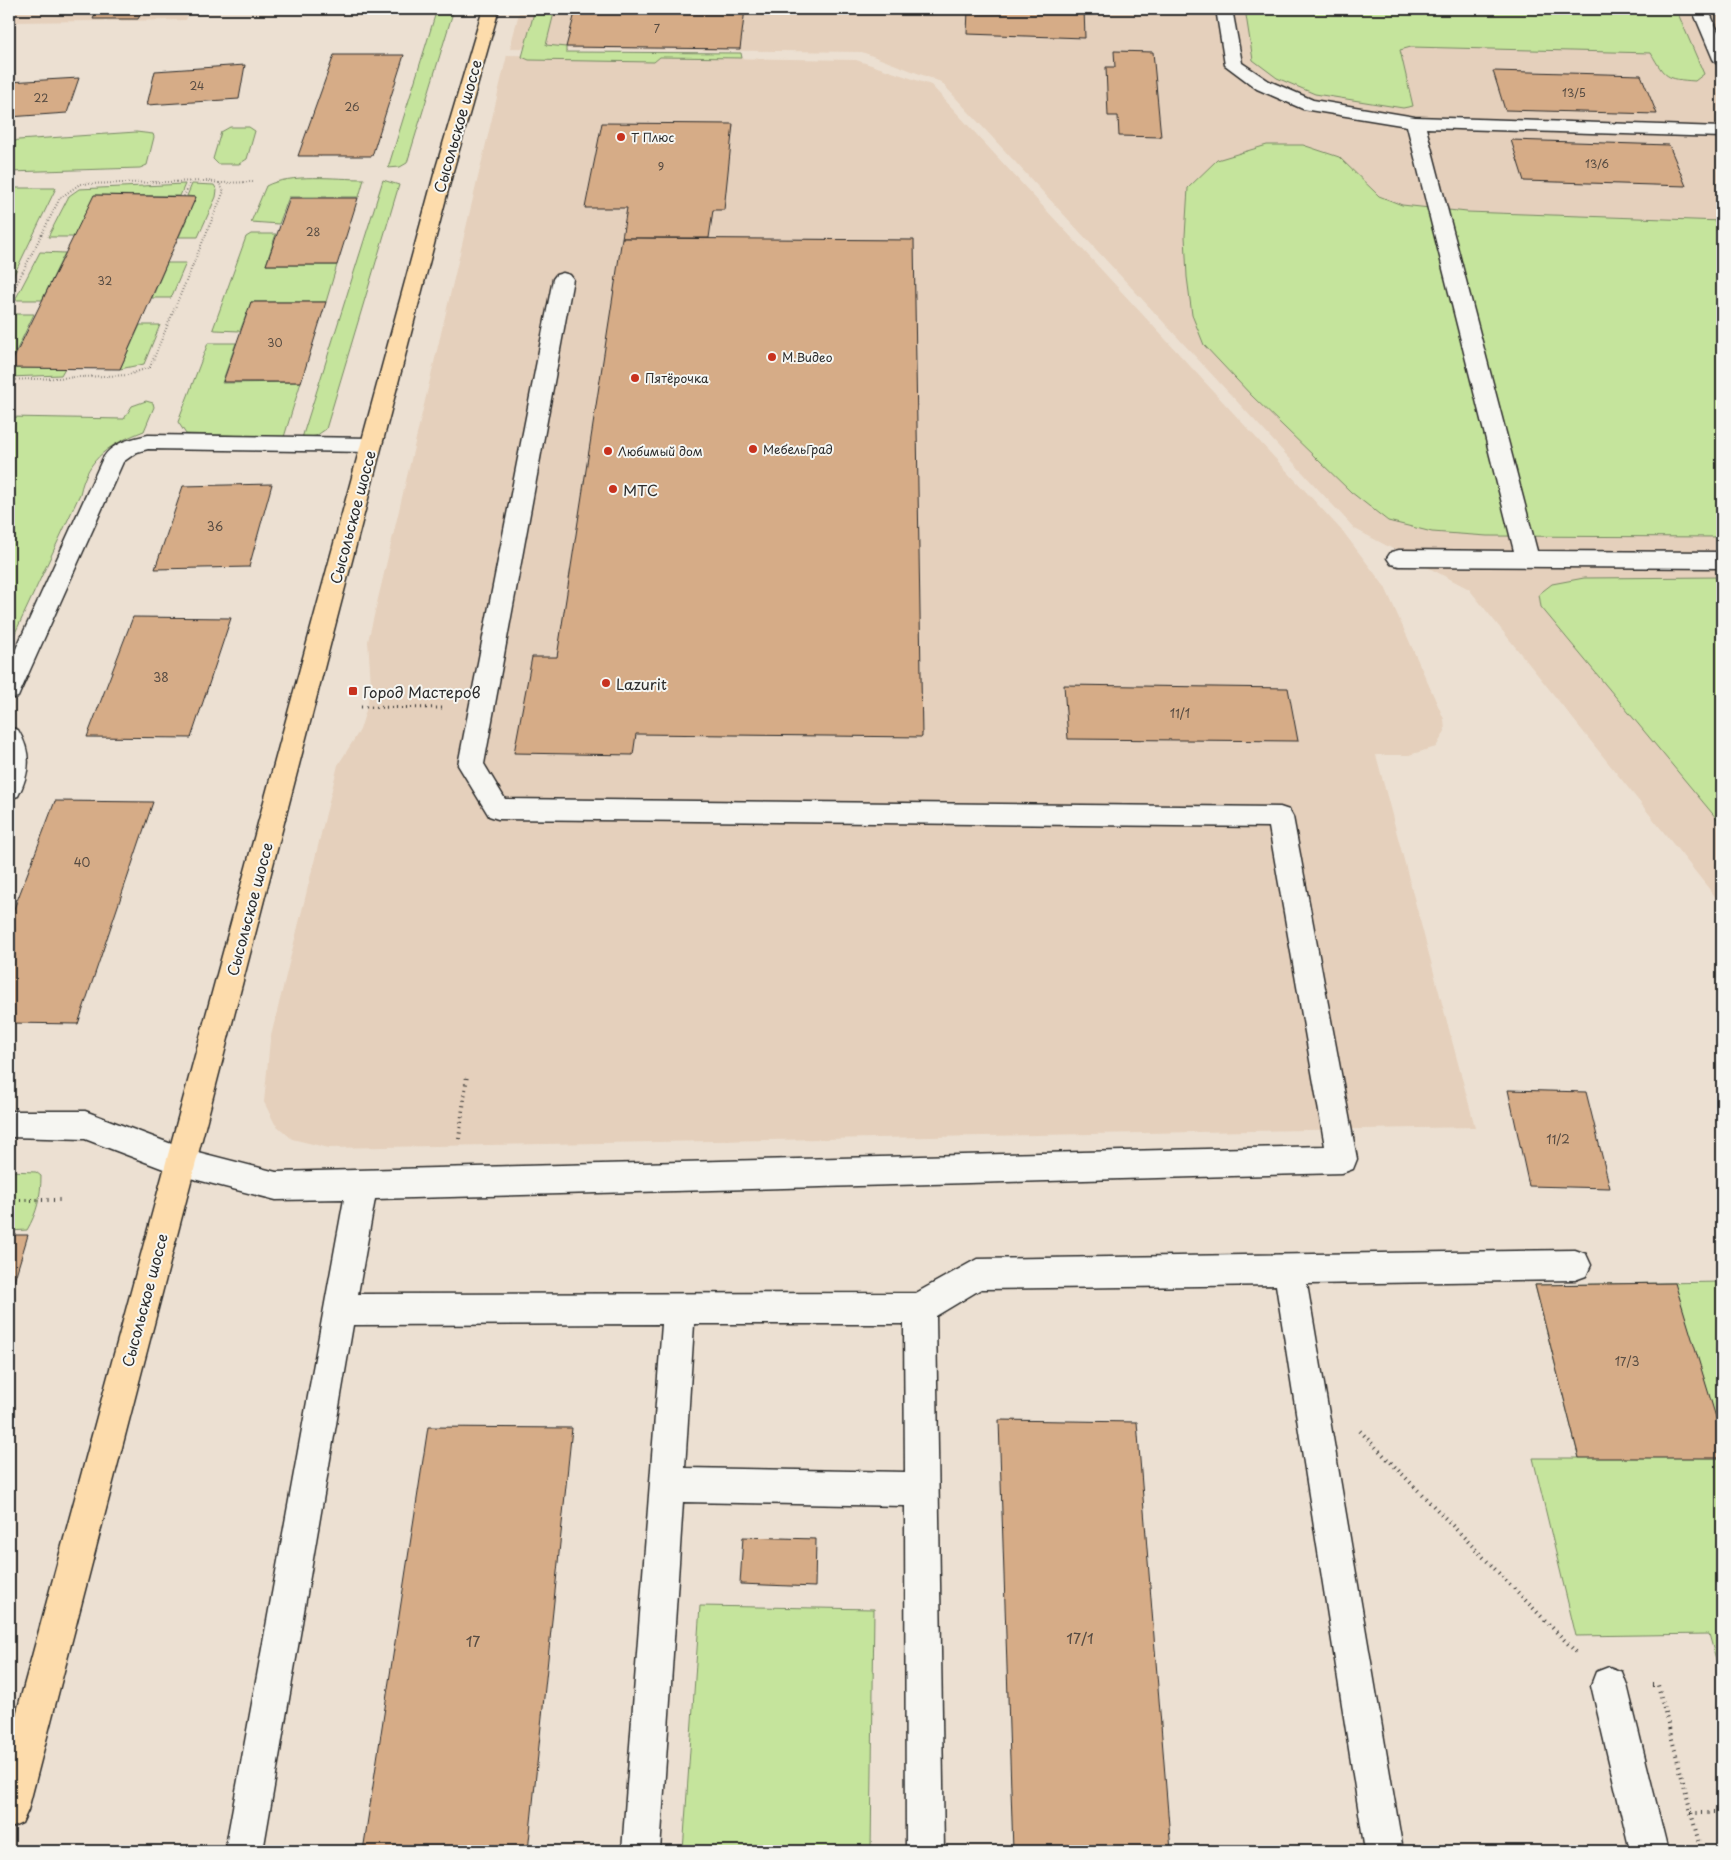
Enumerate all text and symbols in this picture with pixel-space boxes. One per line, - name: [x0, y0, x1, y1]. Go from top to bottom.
- house number: 7: [654, 20, 660, 37]
- street label: Сысольское шоссе: [427, 57, 487, 195]
- house number: 24: [190, 77, 204, 94]
- house number: 13/5: [1562, 84, 1586, 101]
- house number: 22: [34, 89, 48, 106]
- house number: 26: [344, 98, 360, 115]
- place label: Т Плюс: [631, 128, 674, 146]
- marker: Т Плюс: [615, 131, 627, 143]
- house number: 13/6: [1585, 155, 1609, 172]
- house number: 9: [658, 158, 664, 175]
- house number: 28: [306, 223, 320, 240]
- house number: 32: [98, 272, 113, 289]
- house number: 30: [267, 334, 283, 351]
- place label: М.Видео: [782, 348, 833, 366]
- marker: М.Видео: [766, 351, 778, 363]
- place label: Пятёрочка: [645, 369, 709, 387]
- marker: Пятёрочка: [629, 372, 641, 384]
- place label: МебельГрад: [763, 440, 833, 458]
- place label: Любимый дом: [618, 442, 703, 460]
- marker: МебельГрад: [747, 443, 759, 455]
- marker: Любимый дом: [602, 445, 614, 457]
- street label: Сысольское шоссе: [323, 448, 381, 586]
- place label: МТС: [623, 478, 658, 501]
- marker: МТС: [607, 483, 619, 495]
- house number: 36: [207, 517, 223, 535]
- house number: 38: [153, 668, 169, 686]
- place label: Lazurit: [616, 672, 667, 695]
- marker: Lazurit: [600, 677, 612, 689]
- place label: Город Мастеров: [363, 680, 480, 703]
- marker: Город Мастеров: [347, 685, 359, 697]
- house number: 11/1: [1170, 704, 1190, 722]
- street label: Сысольское шоссе: [220, 840, 278, 978]
- house number: 40: [74, 853, 91, 871]
- house number: 11/2: [1546, 1130, 1570, 1148]
- street label: Сысольское шоссе: [115, 1231, 173, 1369]
- house number: 17/3: [1615, 1352, 1639, 1370]
- house number: 17/1: [1066, 1626, 1094, 1649]
- house number: 17: [466, 1629, 480, 1652]

